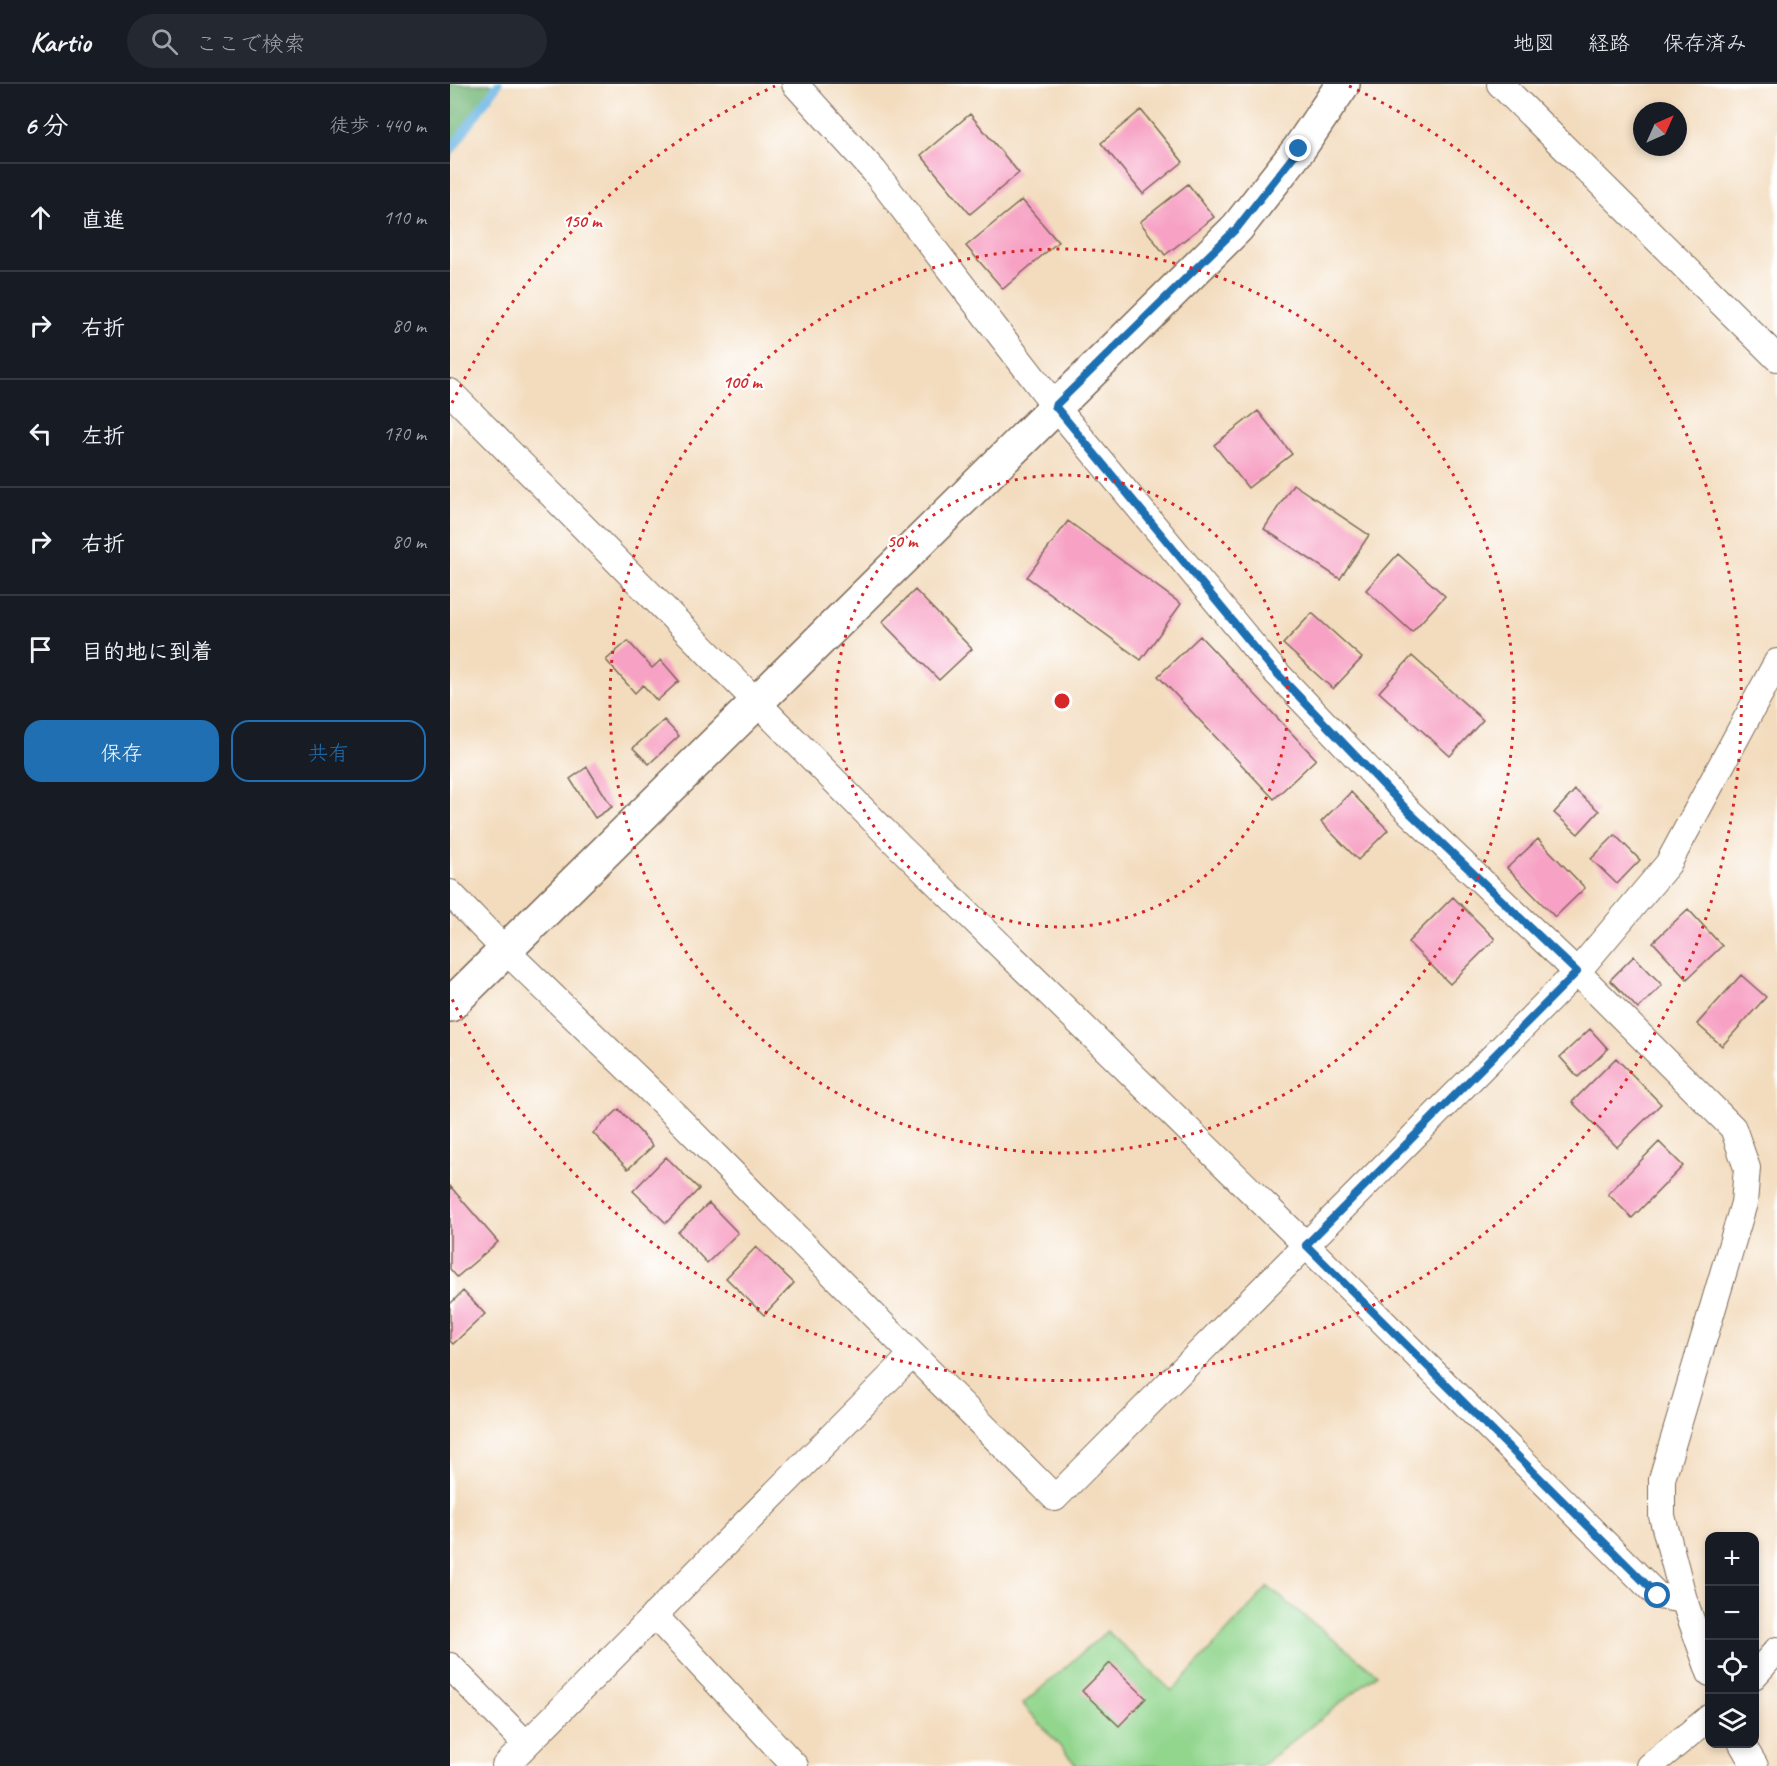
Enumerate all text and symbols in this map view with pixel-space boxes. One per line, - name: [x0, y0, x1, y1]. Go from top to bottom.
- search box: [127, 14, 547, 68]
- text: Kartio: [30, 24, 91, 59]
- icon: search: [148, 25, 181, 58]
- text: ここで検索: [196, 30, 306, 58]
- text: 地図: [1513, 30, 1555, 56]
- text: 経路: [1588, 30, 1630, 56]
- text: 保存済み: [1663, 30, 1747, 56]
- north arrow: [1633, 102, 1687, 156]
- text: 6 分: [24, 109, 69, 142]
- text: 徒歩 · 440 m: [330, 113, 426, 138]
- route end: [1285, 135, 1311, 161]
- icon: ahead: [24, 201, 57, 234]
- text: 110 m: [383, 205, 426, 230]
- text: 直進: [81, 206, 125, 234]
- text: 150 m: [563, 210, 603, 232]
- icon: right: [24, 309, 57, 342]
- text: 80 m: [392, 313, 426, 338]
- text: 右折: [81, 314, 125, 342]
- text: 100 m: [723, 371, 763, 393]
- icon: left: [24, 417, 57, 450]
- text: 170 m: [383, 421, 426, 446]
- text: 左折: [81, 422, 125, 450]
- icon: right: [24, 525, 57, 558]
- text: 80 m: [392, 529, 426, 554]
- text: 右折: [81, 530, 125, 558]
- text: 50 m: [887, 530, 919, 552]
- icon: arrive: [24, 633, 57, 666]
- text: 目的地に到着: [81, 638, 213, 666]
- centre of rings: [1052, 691, 1072, 711]
- button: 保存: [24, 720, 219, 782]
- button: 共有: [231, 720, 426, 782]
- map controls: [1705, 1532, 1759, 1748]
- button: +: [1705, 1532, 1759, 1586]
- route start: [1644, 1582, 1670, 1608]
- button: −: [1705, 1586, 1759, 1640]
- button: locate: [1705, 1640, 1759, 1694]
- button: layers: [1705, 1694, 1759, 1748]

